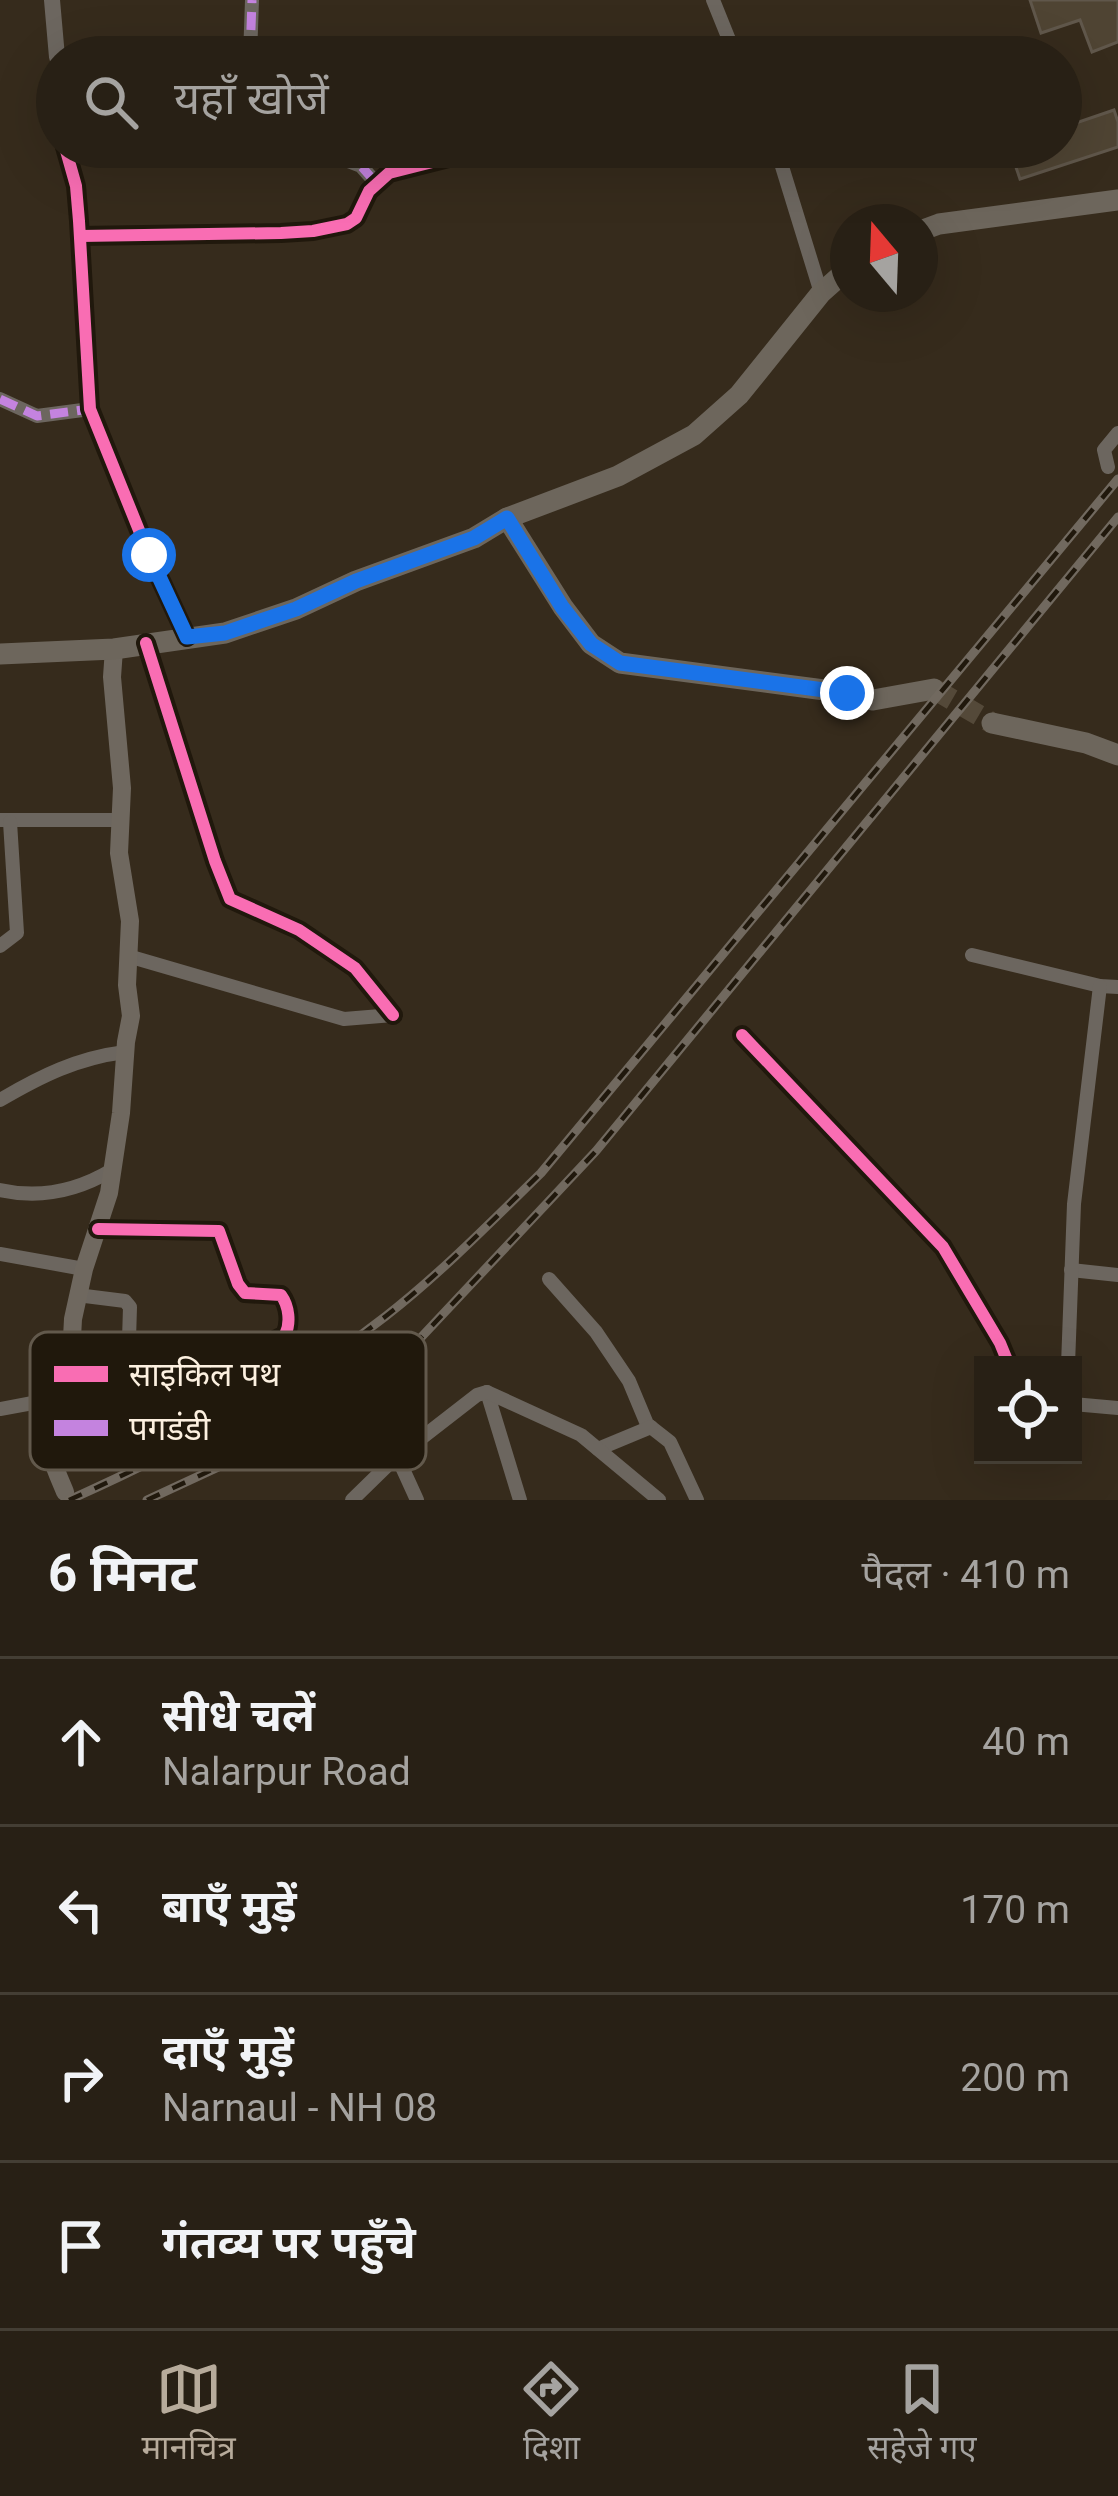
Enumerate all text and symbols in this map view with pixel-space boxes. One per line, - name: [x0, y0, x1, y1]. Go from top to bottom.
- search box: [36, 36, 1082, 168]
- icon: search: [78, 69, 144, 135]
- text: यहाँ खोजें: [174, 72, 329, 125]
- north arrow: [830, 204, 938, 312]
- route start: [122, 528, 176, 582]
- route end: [820, 666, 874, 720]
- legend: [30, 1332, 426, 1470]
- text: साइकिल पथ: [129, 1355, 281, 1394]
- map controls: [974, 1356, 1082, 1464]
- button: locate: [974, 1356, 1082, 1464]
- text: पगडंडी: [129, 1409, 212, 1448]
- text: 6 मिनट: [48, 1544, 197, 1603]
- text: पैदल · 410 m: [862, 1552, 1070, 1598]
- text: सीधे चलें: [162, 1689, 315, 1742]
- icon: ahead: [48, 1709, 114, 1775]
- text: 40 m: [982, 1719, 1070, 1765]
- text: Nalarpur Road: [162, 1749, 411, 1795]
- icon: left: [48, 1877, 114, 1943]
- text: बाएँ मुड़ें: [162, 1880, 297, 1933]
- text: 170 m: [960, 1887, 1070, 1933]
- text: दाएँ मुड़ें: [162, 2025, 294, 2078]
- icon: right: [48, 2045, 114, 2111]
- text: 200 m: [960, 2055, 1070, 2101]
- text: Narnaul - NH 08: [162, 2085, 437, 2131]
- icon: arrive: [48, 2213, 114, 2279]
- text: गंतव्य पर पहुँचे: [162, 2216, 416, 2269]
- tab: मानचित्र: [141, 2356, 236, 2472]
- tab: दिशा: [518, 2356, 584, 2472]
- tab: सहेजे गए: [867, 2356, 977, 2472]

